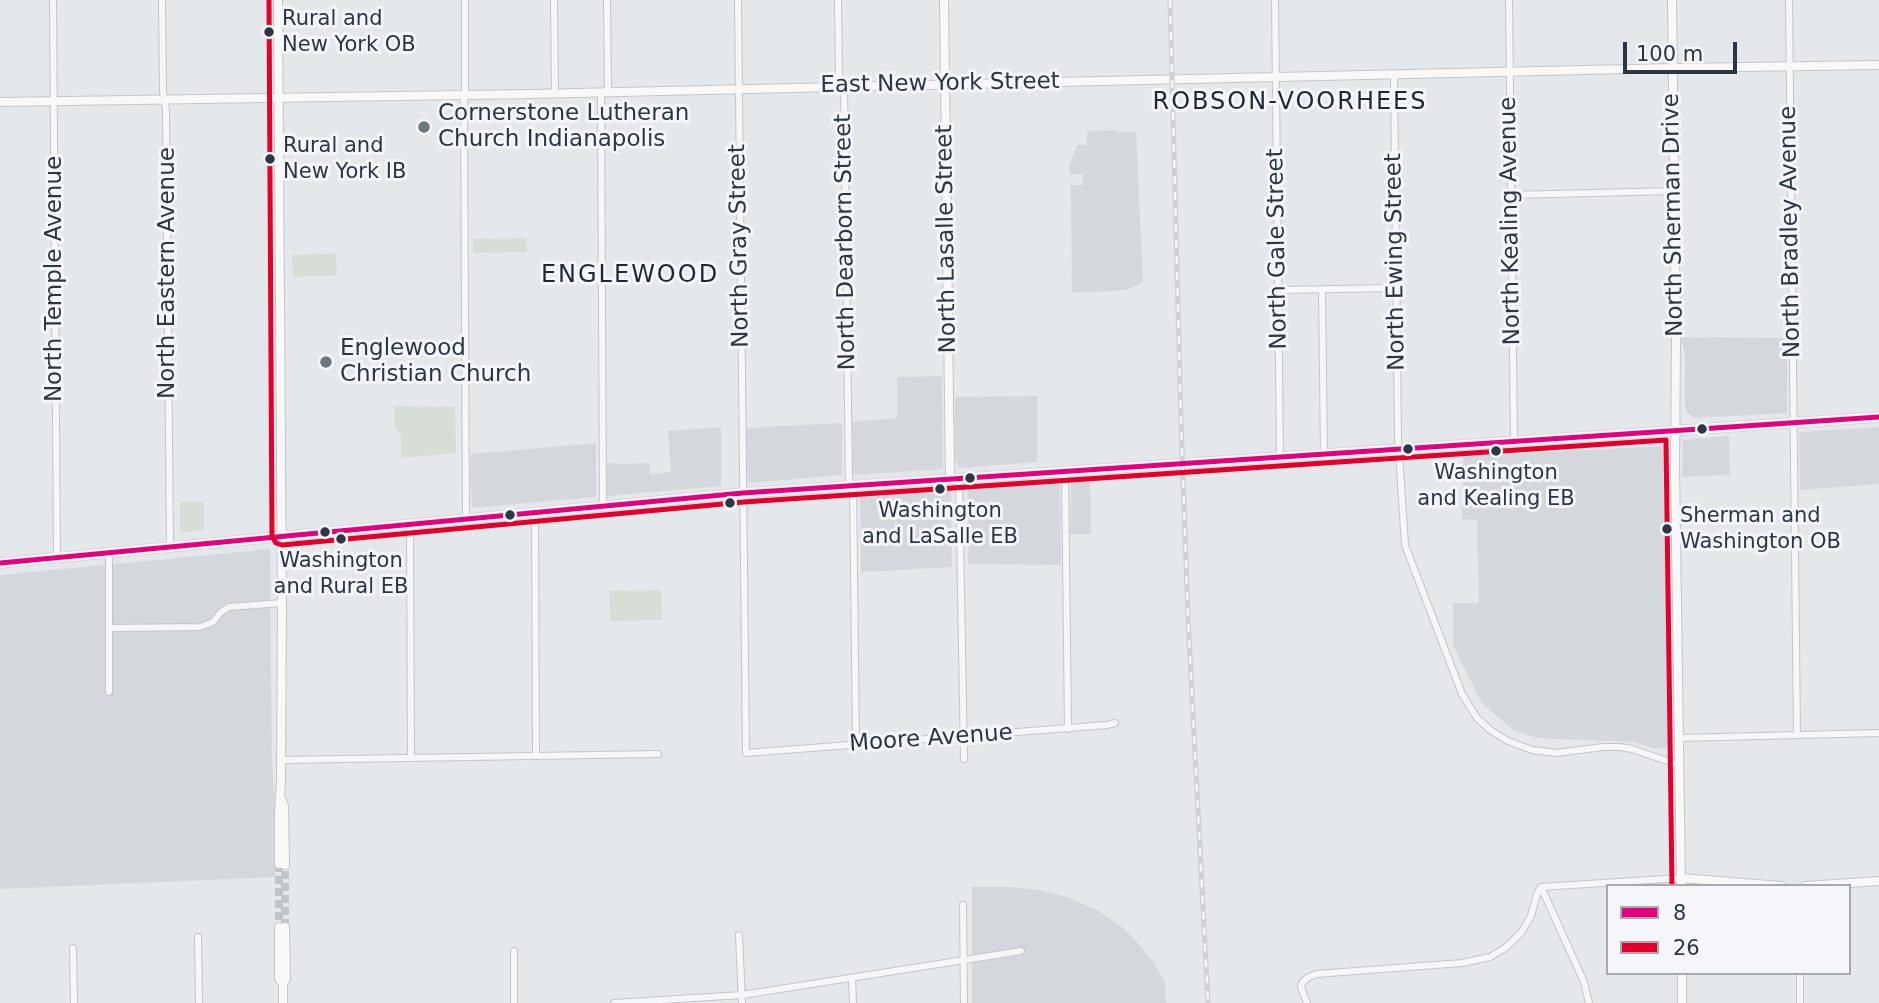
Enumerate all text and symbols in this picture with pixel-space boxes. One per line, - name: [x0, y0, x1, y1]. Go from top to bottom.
- place label: Rural and New York OB: [282, 7, 416, 57]
- marker: Rural and New York OB: [262, 25, 276, 39]
- scale bar: [1627, 28, 1741, 72]
- text: 100 m: [1636, 42, 1703, 66]
- street label: East New York Street: [820, 68, 1060, 100]
- district label: ROBSON-VOORHEES: [1154, 89, 1426, 117]
- street label: North Sherman Drive: [1658, 93, 1690, 337]
- street label: North Kealing Avenue: [1495, 97, 1527, 345]
- place label: Cornerstone Lutheran Church Indianapolis: [438, 100, 689, 154]
- street label: North Bradley Avenue: [1775, 106, 1807, 358]
- street label: North Dearborn Street: [830, 114, 862, 370]
- marker: Cornerstone Lutheran Church Indianapolis: [416, 119, 432, 135]
- street label: North Lasalle Street: [931, 124, 963, 354]
- place label: Rural and New York IB: [283, 134, 406, 184]
- street label: North Gray Street: [724, 144, 756, 348]
- street label: North Eastern Avenue: [154, 147, 182, 399]
- street label: North Gale Street: [1262, 148, 1294, 350]
- marker: Rural and New York IB: [263, 152, 277, 166]
- street label: North Ewing Street: [1380, 153, 1412, 371]
- street label: North Temple Avenue: [41, 156, 69, 402]
- district label: ENGLEWOOD: [542, 262, 718, 290]
- place label: Englewood Christian Church: [340, 335, 531, 389]
- marker: Englewood Christian Church: [318, 354, 334, 370]
- unlabelled marker: [1695, 422, 1709, 436]
- unlabelled marker: [1401, 442, 1415, 456]
- marker: Washington and Kealing EB: [1489, 444, 1503, 458]
- place label: Washington and Kealing EB: [1417, 461, 1575, 511]
- unlabelled marker: [963, 471, 977, 485]
- marker: Washington and LaSalle EB: [933, 482, 947, 496]
- unlabelled marker: [723, 496, 737, 510]
- place label: Washington and LaSalle EB: [862, 499, 1018, 549]
- place label: Sherman and Washington OB: [1680, 504, 1841, 554]
- unlabelled marker: [503, 508, 517, 522]
- marker: Sherman and Washington OB: [1660, 522, 1674, 536]
- unlabelled marker: [318, 525, 332, 539]
- marker: Washington and Rural EB: [334, 532, 348, 546]
- place label: Washington and Rural EB: [274, 549, 408, 599]
- street label: Moore Avenue: [848, 720, 1014, 758]
- legend: [1606, 884, 1851, 975]
- text: 8: [1673, 901, 1686, 925]
- text: 26: [1673, 936, 1700, 960]

